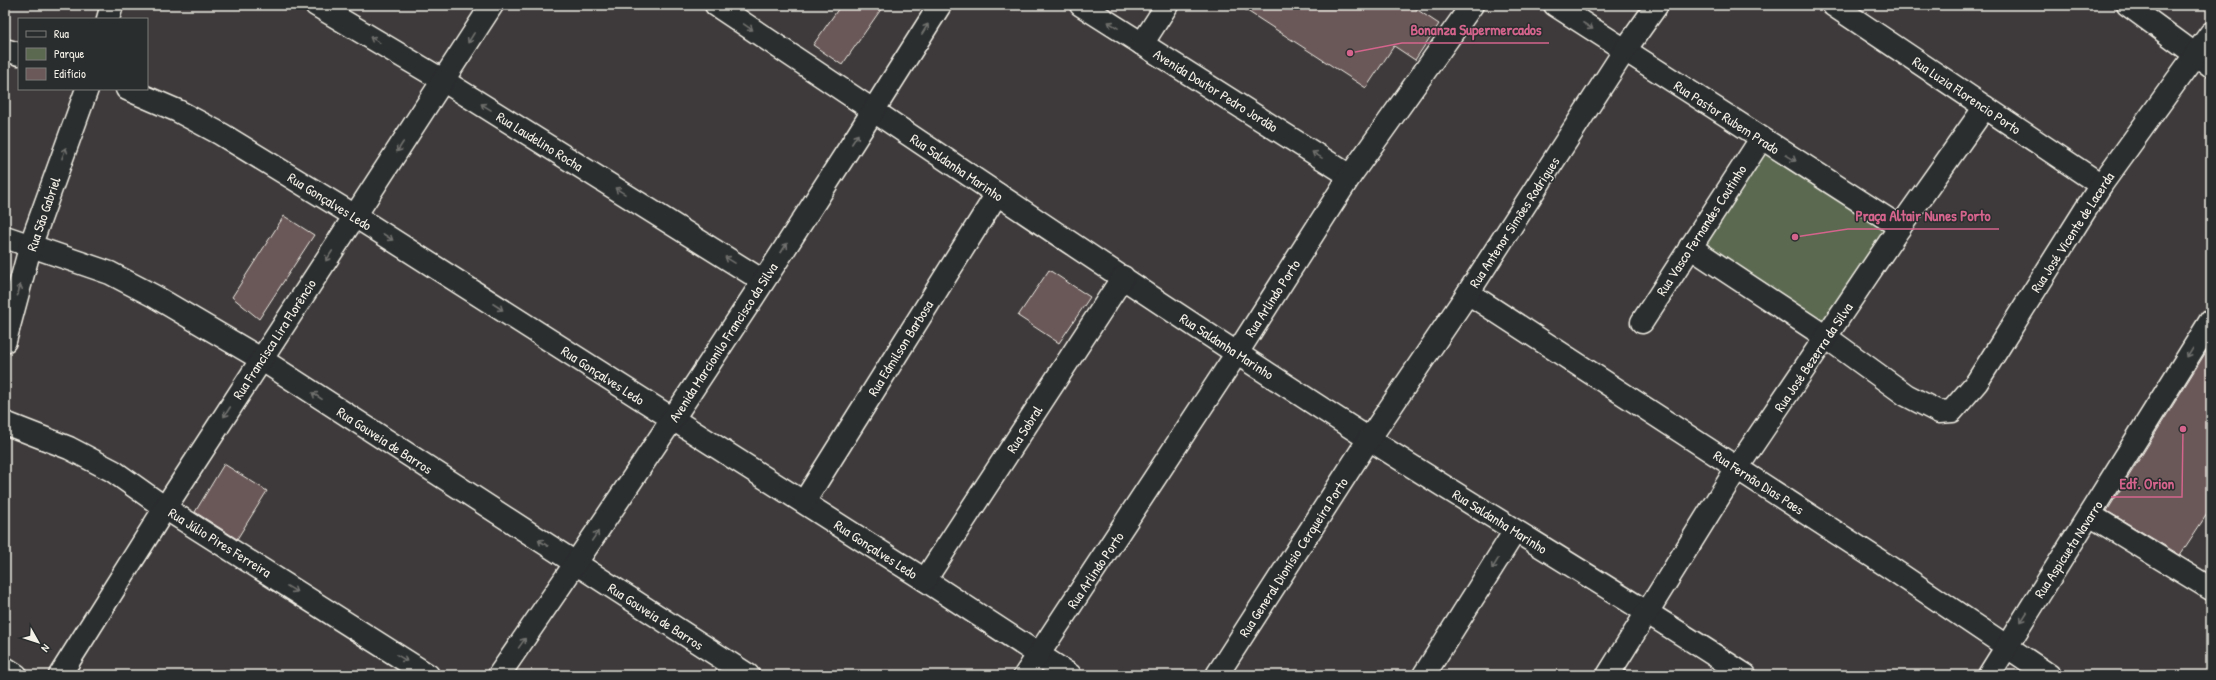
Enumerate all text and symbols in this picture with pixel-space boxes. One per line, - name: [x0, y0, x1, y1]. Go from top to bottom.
- callout: Bonanza Supermercados: [1402, 16, 1549, 43]
- legend: [18, 18, 148, 90]
- text: Bonanza Supermercados: [1410, 19, 1542, 41]
- one-way arrow: [1107, 21, 1119, 29]
- one-way arrow: [1582, 22, 1593, 30]
- one-way arrow: [742, 23, 753, 31]
- one-way arrow: [921, 23, 929, 35]
- text: Rua: [54, 25, 69, 42]
- one-way arrow: [467, 32, 475, 43]
- one-way arrow: [369, 35, 381, 43]
- street label: Avenida Doutor Pedro Jordão: [1150, 44, 1282, 136]
- text: Parque: [54, 45, 84, 62]
- street label: Rua Luzia Florencio Porto: [1909, 52, 2025, 139]
- text: Edifício: [54, 65, 86, 82]
- street label: Rua Pastor Rubem Prado: [1671, 76, 1784, 158]
- one-way arrow: [481, 103, 492, 111]
- street label: Rua Laudelino Rocha: [493, 107, 587, 176]
- street label: Rua Saldanha Marinho: [907, 129, 1008, 205]
- one-way arrow: [851, 134, 859, 145]
- one-way arrow: [396, 141, 404, 152]
- one-way arrow: [60, 148, 68, 160]
- one-way arrow: [1312, 151, 1323, 159]
- street label: Rua Antenor Simões Rodrigues: [1465, 153, 1564, 292]
- one-way arrow: [1785, 154, 1797, 162]
- street label: Rua Vasco Fernandes Coutinho: [1652, 161, 1751, 299]
- street label: Rua Gonçalves Ledo: [284, 168, 376, 235]
- street label: Rua José Vicente de Lacerda: [2026, 168, 2118, 296]
- street label: Rua São Gabriel: [21, 174, 65, 254]
- one-way arrow: [615, 187, 626, 195]
- callout: Praça Altair Nunes Porto: [1848, 202, 1999, 229]
- text: Praça Altair Nunes Porto: [1855, 205, 1991, 226]
- one-way arrow: [382, 233, 393, 241]
- one-way arrow: [780, 243, 788, 254]
- one-way arrow: [325, 250, 333, 261]
- street label: Rua Arlindo Porto: [1240, 255, 1304, 340]
- one-way arrow: [725, 256, 736, 264]
- street label: Avenida Marcionilo Francisco da Silva: [664, 258, 782, 425]
- street label: Rua Francisca Lira Florêncio: [228, 275, 320, 403]
- one-way arrow: [16, 284, 23, 297]
- street label: Rua Edmilson Barbosa: [863, 296, 937, 399]
- street label: Rua José Bezerra da Silva: [1769, 298, 1857, 415]
- one-way arrow: [492, 303, 503, 311]
- street label: Rua Saldanha Marinho: [1176, 309, 1278, 384]
- street label: Rua Gonçalves Ledo: [558, 341, 649, 409]
- one-way arrow: [2186, 348, 2195, 359]
- one-way arrow: [312, 392, 323, 400]
- street label: Rua Sobral: [1002, 401, 1047, 456]
- street label: Rua Gouveia de Barros: [334, 402, 436, 478]
- one-way arrow: [223, 406, 231, 417]
- street label: Rua Fernão Dias Paes: [1710, 446, 1808, 518]
- callout: Edf. Orion: [2111, 470, 2182, 497]
- street label: Rua General Dionísio Cerqueira Porto: [1234, 473, 1353, 641]
- text: Edf. Orion: [2120, 473, 2175, 494]
- street label: Rua Saldanha Marinho: [1449, 484, 1551, 558]
- street label: Rua Aspicueta Navarro: [2029, 496, 2108, 602]
- street label: Rua Júlio Pires Ferreira: [165, 503, 275, 582]
- street label: Rua Gonçalves Ledo: [831, 515, 922, 583]
- street label: Rua Arlindo Porto: [1062, 528, 1128, 612]
- one-way arrow: [591, 530, 599, 541]
- one-way arrow: [538, 539, 549, 547]
- one-way arrow: [1490, 558, 1498, 570]
- street label: Rua Gouveia de Barros: [605, 578, 707, 654]
- one-way arrow: [287, 584, 298, 593]
- one-way arrow: [2020, 612, 2028, 623]
- north arrow: [18, 622, 58, 662]
- one-way arrow: [518, 638, 526, 649]
- text: N: [38, 642, 53, 655]
- one-way arrow: [396, 655, 408, 663]

